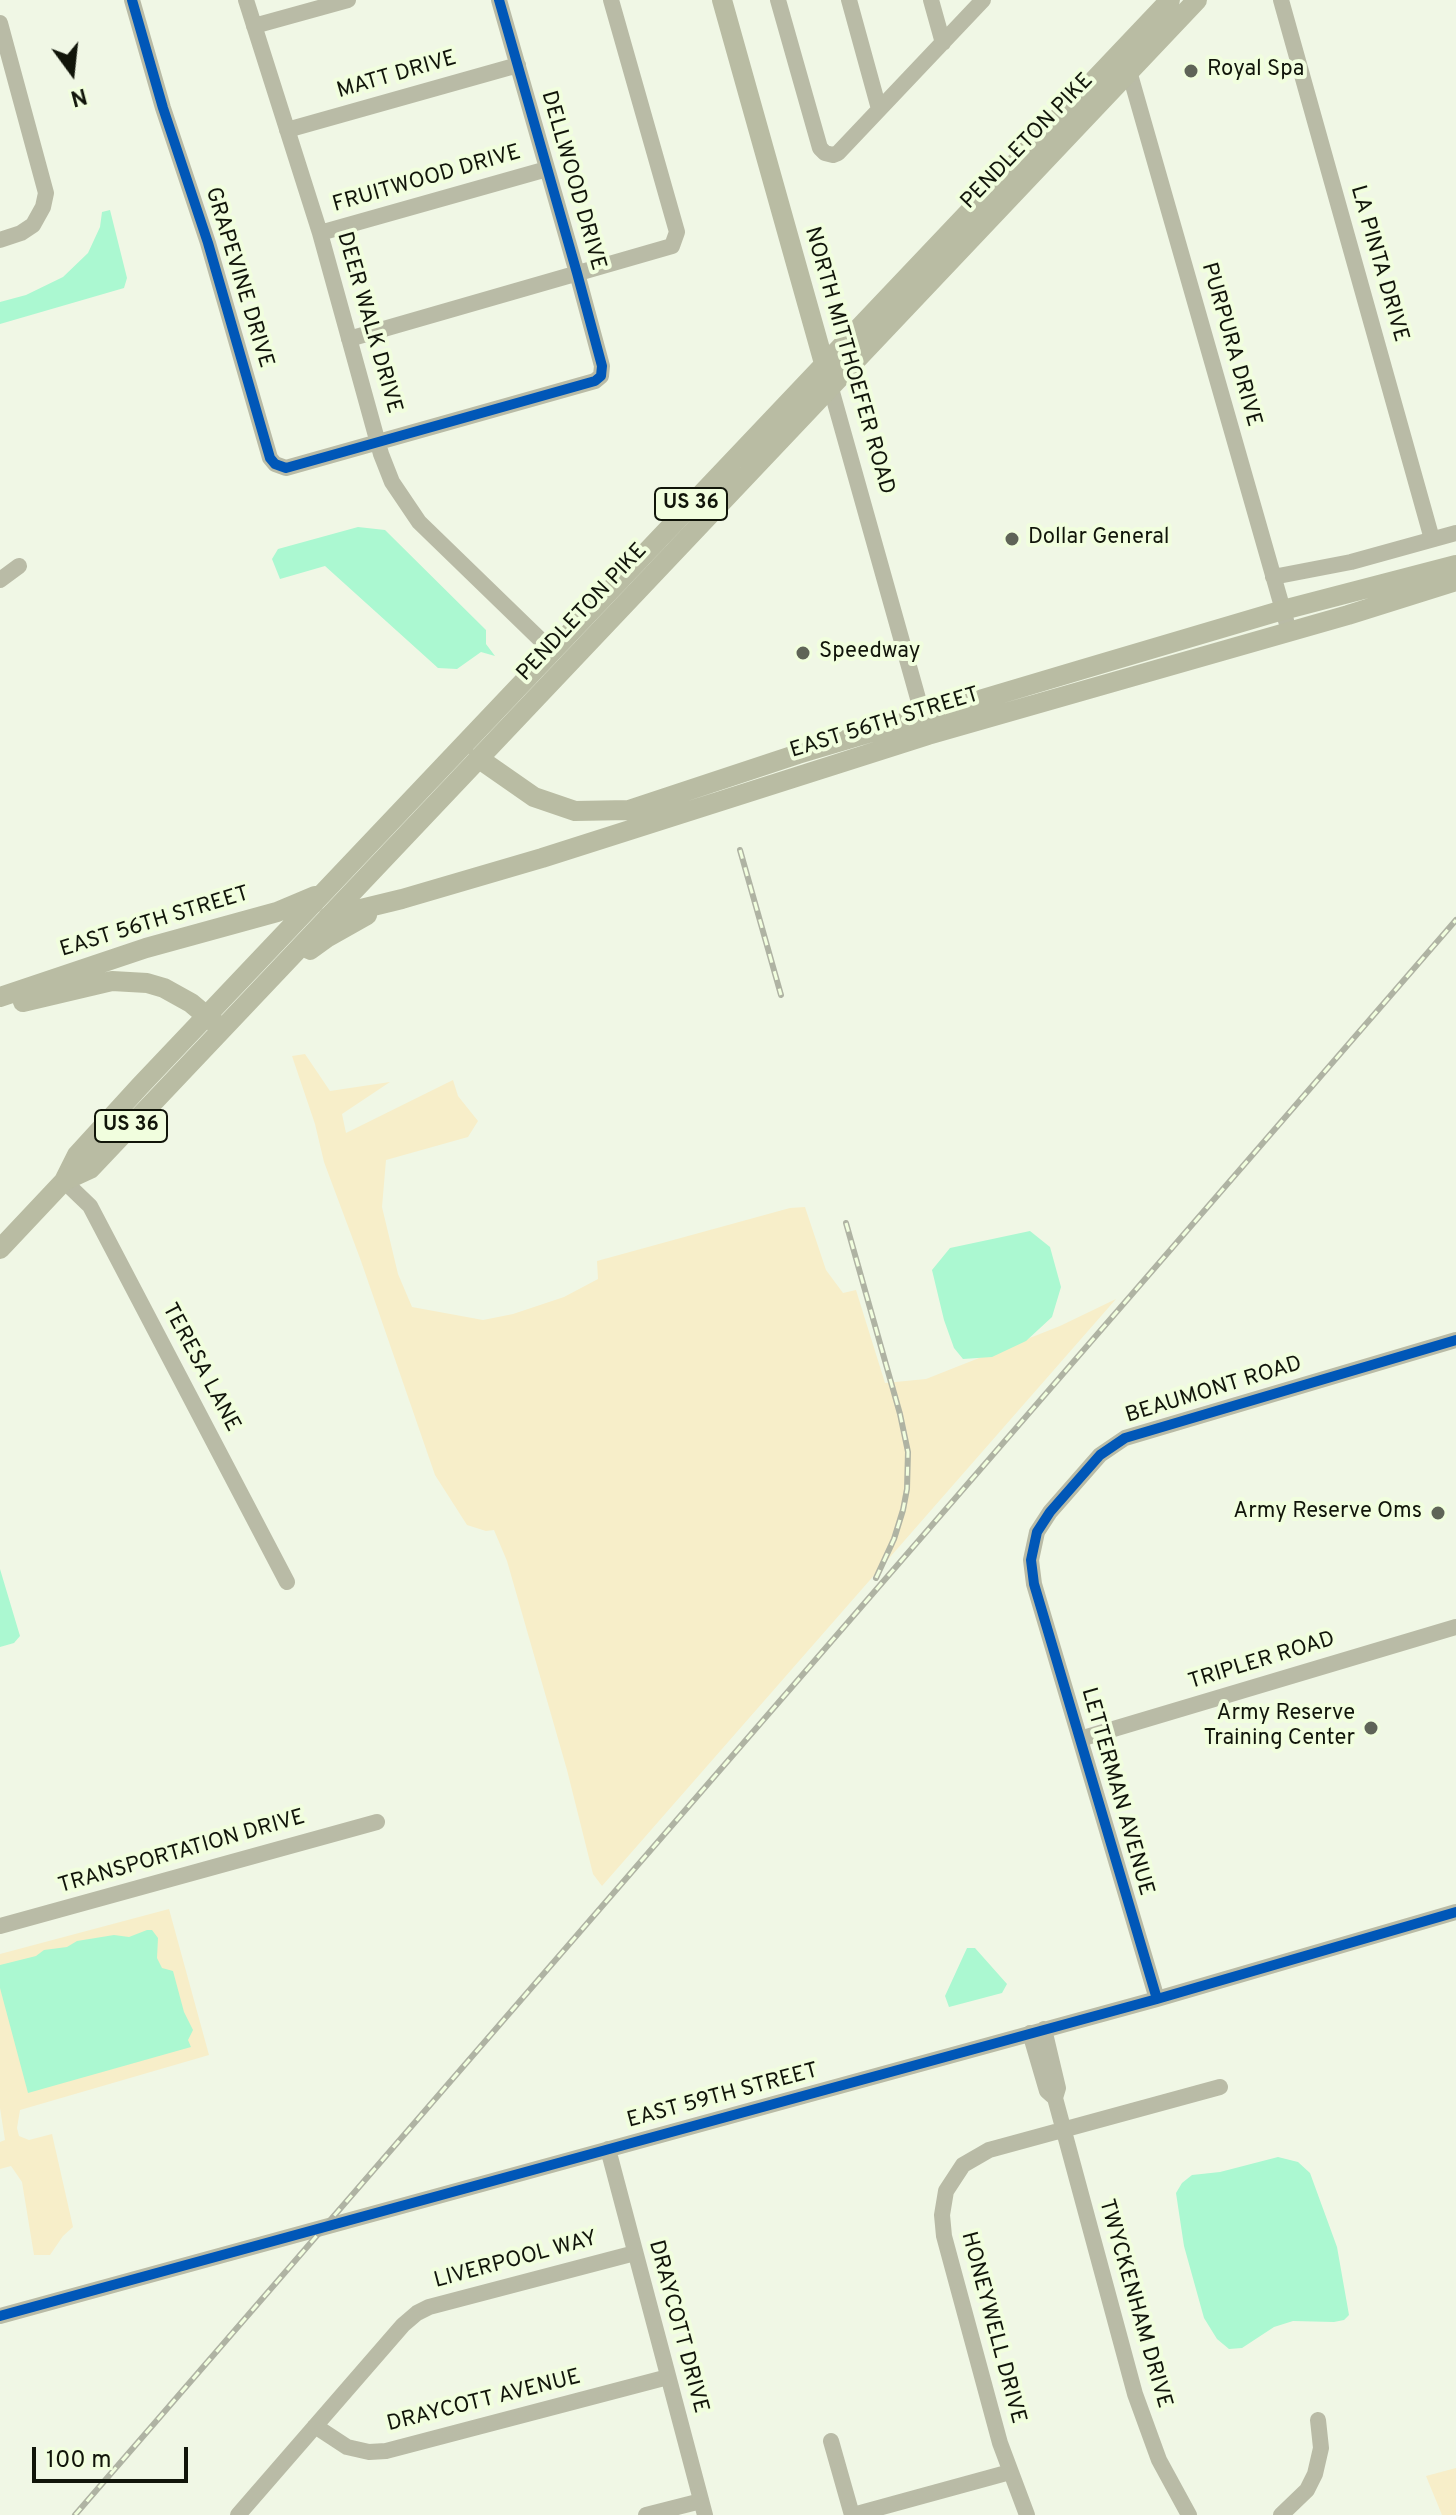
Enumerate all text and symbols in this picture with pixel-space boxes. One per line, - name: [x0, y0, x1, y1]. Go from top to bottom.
- north arrow: [32, 32, 112, 112]
- street label: MATT DRIVE: [334, 46, 460, 106]
- place label: Royal Spa: [1207, 58, 1304, 84]
- marker: Royal Spa: [1182, 62, 1200, 80]
- street label: PENDLETON PIKE: [956, 68, 1100, 216]
- text: N: [67, 81, 89, 111]
- street label: DELLWOOD DRIVE: [534, 88, 610, 274]
- street label: FRUITWOOD DRIVE: [330, 141, 524, 219]
- street label: LA PINTA DRIVE: [1343, 183, 1413, 345]
- street label: GRAPEVINE DRIVE: [198, 184, 278, 372]
- street label: NORTH MITTHOEFER ROAD: [797, 224, 899, 498]
- street label: DEER WALK DRIVE: [329, 229, 407, 417]
- street label: PURPURA DRIVE: [1194, 260, 1266, 430]
- road number: US 36: [655, 488, 727, 520]
- place label: Dollar General: [1028, 526, 1170, 552]
- marker: Dollar General: [1003, 530, 1021, 548]
- street label: PENDLETON PIKE: [512, 539, 654, 687]
- place label: Speedway: [819, 640, 920, 666]
- marker: Speedway: [794, 644, 812, 662]
- street label: EAST 56TH STREET: [787, 683, 983, 765]
- street label: EAST 56TH STREET: [57, 882, 253, 964]
- road number: US 36: [95, 1110, 167, 1142]
- street label: TERESA LANE: [155, 1299, 245, 1437]
- street label: BEAUMONT ROAD: [1123, 1352, 1305, 1430]
- place label: Army Reserve Oms: [1233, 1500, 1422, 1526]
- marker: Army Reserve Oms: [1429, 1504, 1447, 1522]
- street label: TRIPLER ROAD: [1186, 1627, 1338, 1697]
- street label: LETTERMAN AVENUE: [1074, 1685, 1158, 1899]
- place label: Army Reserve Training Center: [1203, 1702, 1355, 1754]
- marker: Army Reserve Training Center: [1362, 1719, 1380, 1737]
- street label: TRANSPORTATION DRIVE: [56, 1805, 308, 1901]
- street label: EAST 59TH STREET: [624, 2059, 822, 2135]
- street label: TWYCKENHAM DRIVE: [1091, 2196, 1177, 2412]
- street label: LIVERPOOL WAY: [431, 2227, 601, 2295]
- street label: HONEYWELL DRIVE: [954, 2229, 1030, 2427]
- street label: DRAYCOTT DRIVE: [641, 2238, 713, 2416]
- street label: DRAYCOTT AVENUE: [384, 2365, 584, 2439]
- scale bar: [36, 2431, 192, 2481]
- text: 100 m: [46, 2446, 112, 2476]

